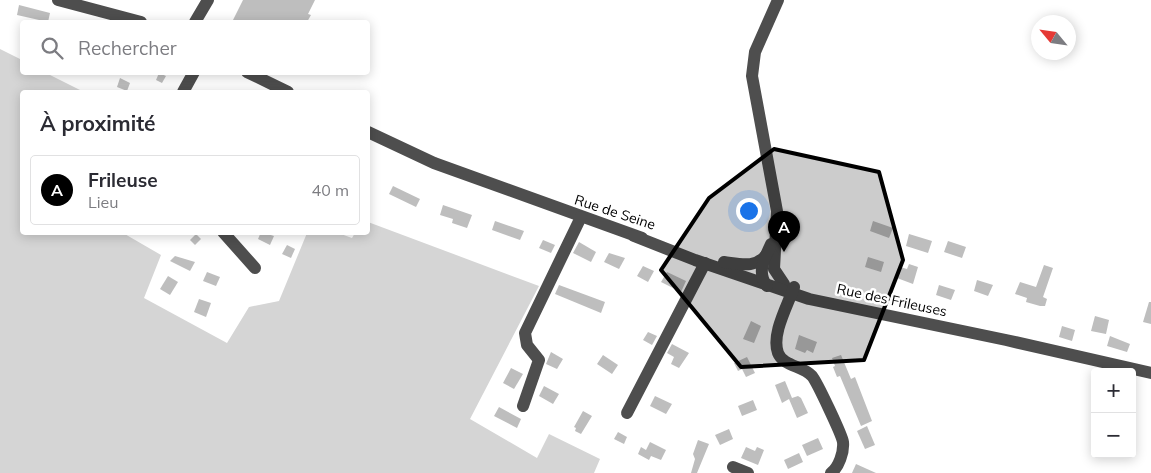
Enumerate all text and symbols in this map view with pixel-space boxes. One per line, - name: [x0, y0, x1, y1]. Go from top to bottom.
- north arrow: [1031, 15, 1076, 60]
- search box: [20, 20, 370, 75]
- icon: search: [38, 34, 66, 62]
- text: Rechercher: [78, 36, 177, 60]
- text: À proximité: [40, 110, 156, 136]
- text: Frileuse: [88, 168, 158, 192]
- text: A: [51, 180, 63, 200]
- text: 40 m: [312, 180, 349, 200]
- street label: Rue de Seine: [572, 190, 658, 234]
- text: Lieu: [88, 192, 118, 212]
- your location: [736, 198, 762, 224]
- pin: A: [768, 211, 800, 252]
- street label: Rue des Frileuses: [835, 280, 949, 320]
- map controls: [1091, 368, 1136, 458]
- button: +: [1091, 368, 1136, 413]
- button: −: [1091, 413, 1136, 458]

